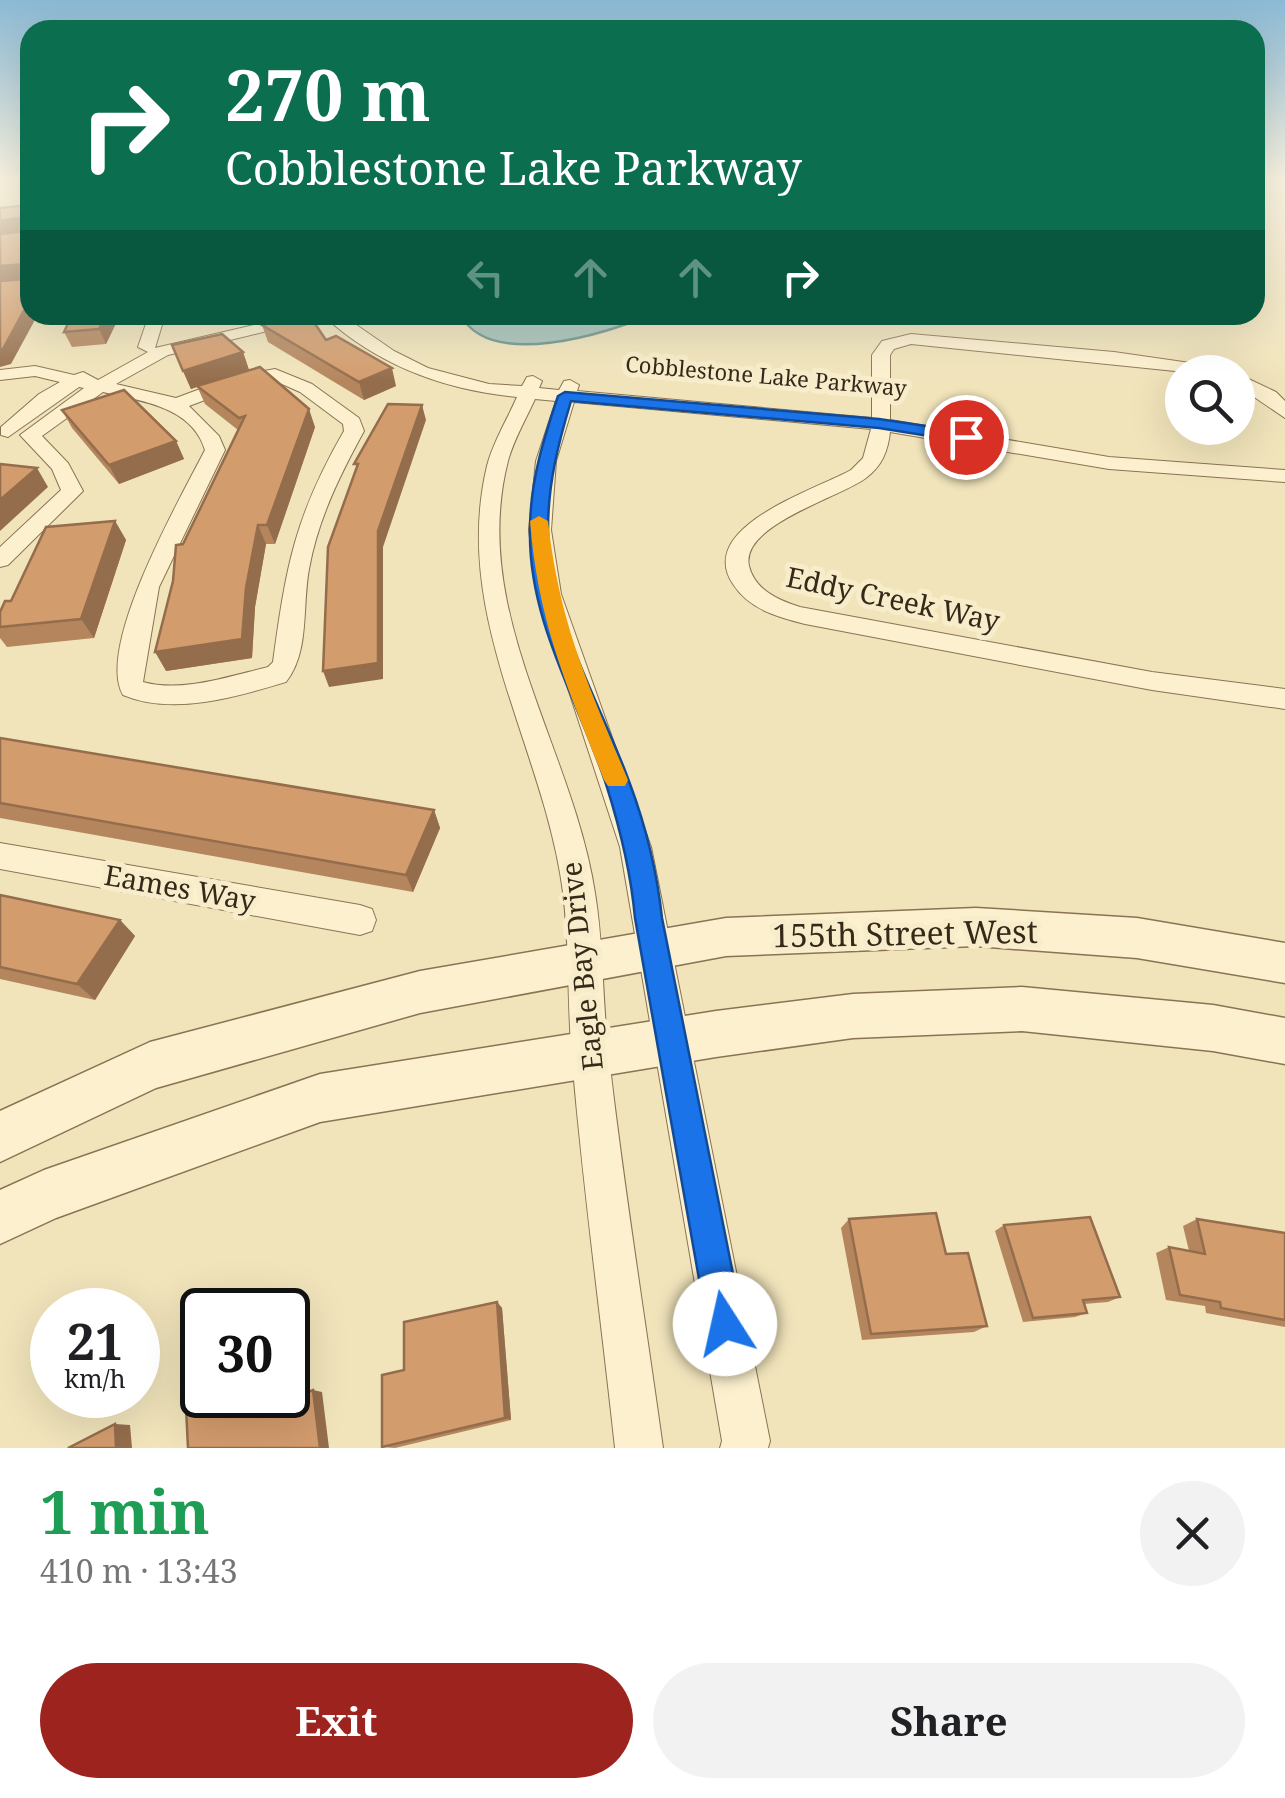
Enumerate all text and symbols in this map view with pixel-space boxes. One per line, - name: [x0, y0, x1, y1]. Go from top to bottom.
- text: 270 m: [225, 46, 431, 142]
- icon: right: [60, 60, 190, 190]
- text: Cobblestone Lake Parkway: [225, 137, 802, 198]
- icon: left: [458, 250, 513, 305]
- icon: ahead: [563, 250, 618, 305]
- icon: ahead: [668, 250, 723, 305]
- icon: right: [773, 250, 828, 305]
- street label: Cobblestone Lake Parkway: [624, 348, 908, 402]
- map controls: [1165, 355, 1255, 445]
- button: search: [1165, 355, 1255, 445]
- pin: [924, 395, 1009, 480]
- icon: arrive: [939, 410, 994, 465]
- street label: Eddy Creek Way: [783, 557, 1004, 639]
- street label: Eames Way: [102, 855, 259, 919]
- street label: Eagle Bay Drive: [551, 860, 611, 1072]
- street label: 155th Street West: [772, 909, 1038, 956]
- position arrow: [673, 1272, 777, 1376]
- speed limit sign: 30: [180, 1288, 310, 1418]
- text: 21: [67, 1307, 123, 1375]
- text: km/h: [64, 1361, 126, 1395]
- text: 1 min: [40, 1470, 210, 1552]
- button: close: [1140, 1481, 1245, 1586]
- text: 410 m · 13:43: [40, 1549, 238, 1592]
- button: Exit: [40, 1663, 633, 1778]
- button: Share: [653, 1663, 1245, 1778]

